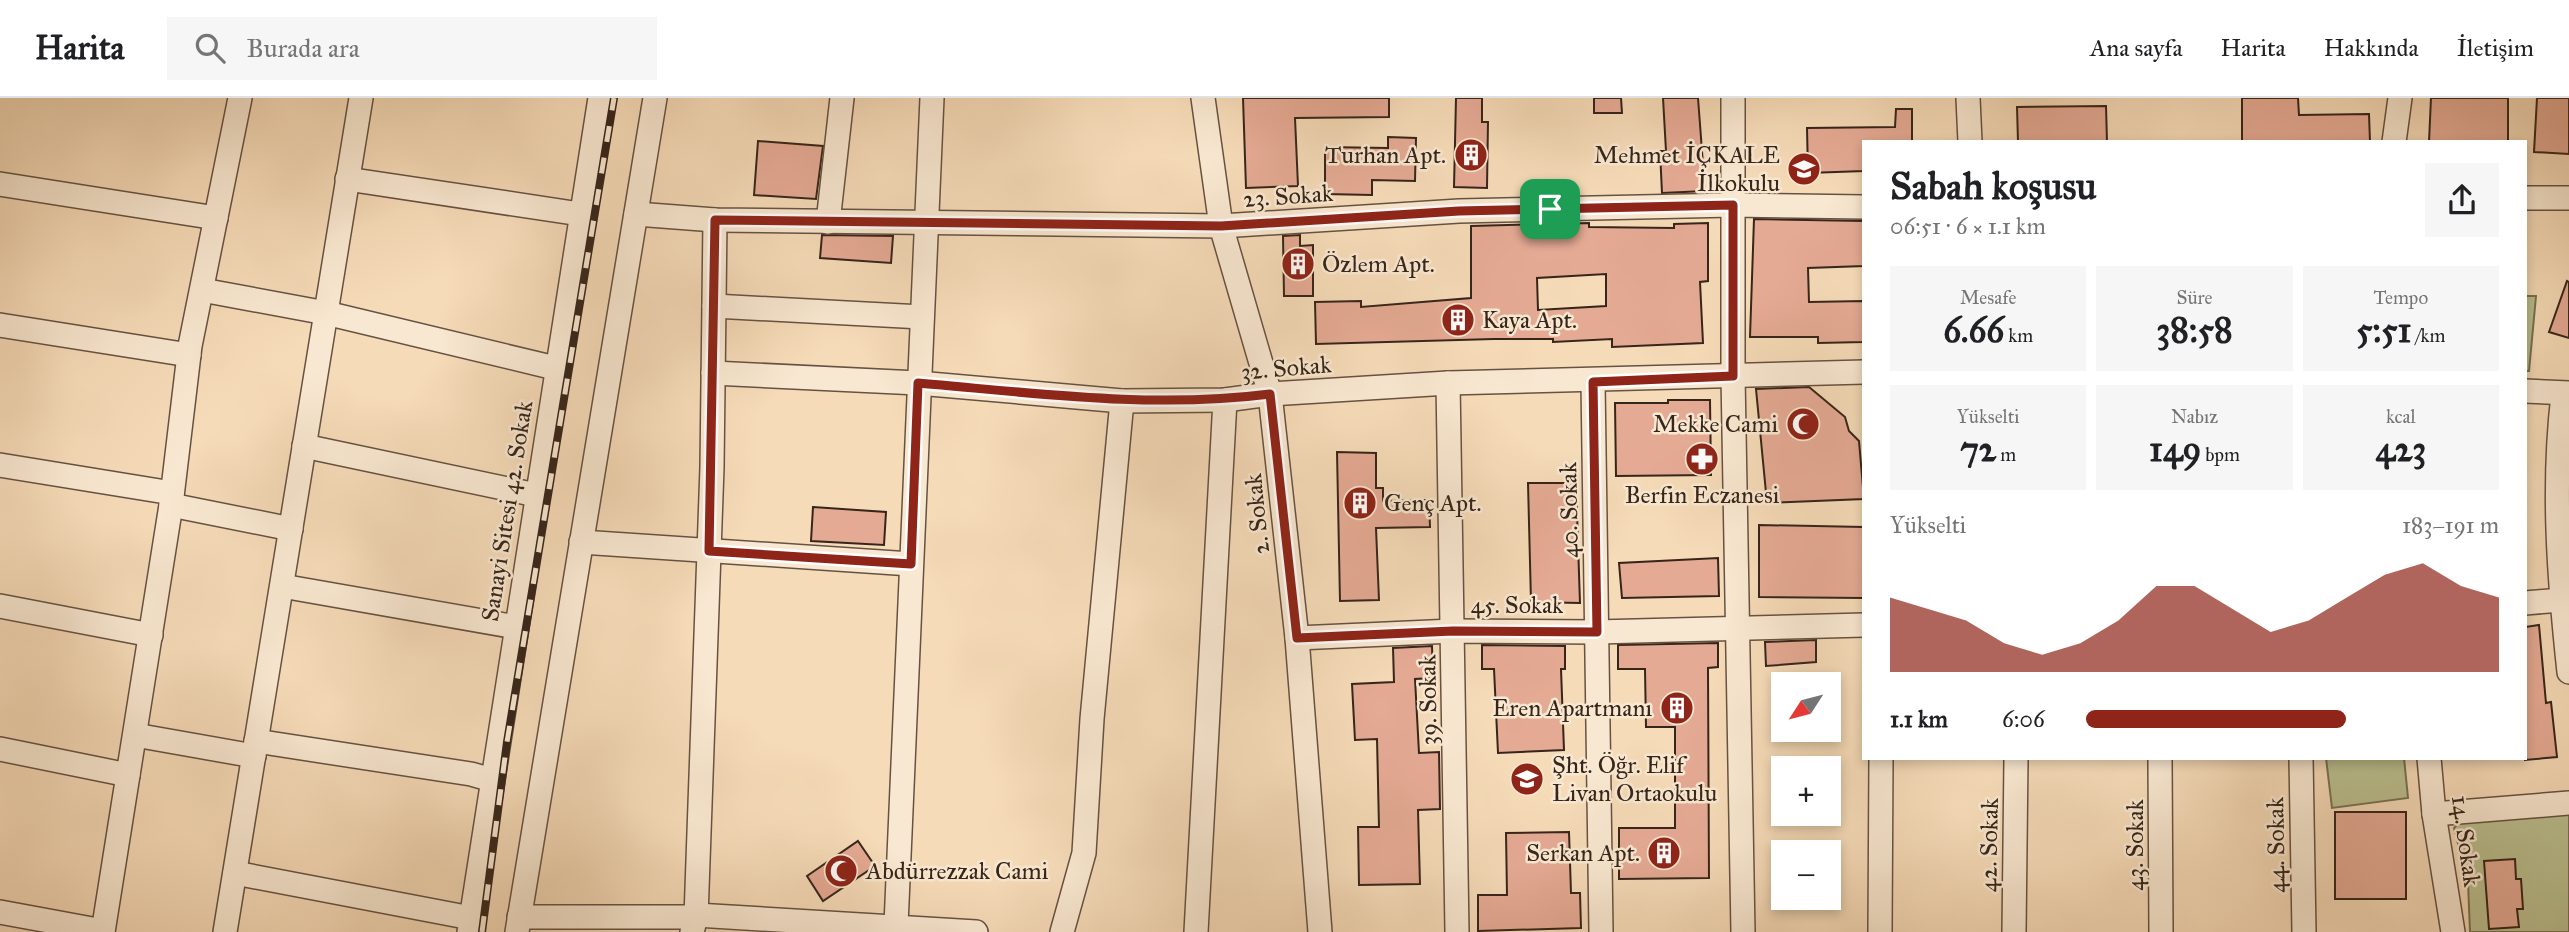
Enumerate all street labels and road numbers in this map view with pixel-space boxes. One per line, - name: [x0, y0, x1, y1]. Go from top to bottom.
- street label: 23. Sokak: [1242, 178, 1335, 214]
- street label: 32. Sokak: [1240, 349, 1333, 387]
- street label: Sanayi Sitesi 42. Sokak: [475, 397, 539, 624]
- street label: 40. Sokak: [1553, 461, 1585, 558]
- street label: 2. Sokak: [1238, 471, 1276, 556]
- street label: 45. Sokak: [1471, 590, 1564, 620]
- street label: 39. Sokak: [1412, 653, 1444, 746]
- street label: 14. Sokak: [2445, 793, 2487, 889]
- street label: 44. Sokak: [2260, 796, 2292, 893]
- street label: 42. Sokak: [1973, 797, 2005, 892]
- street label: 43. Sokak: [2120, 798, 2150, 891]

